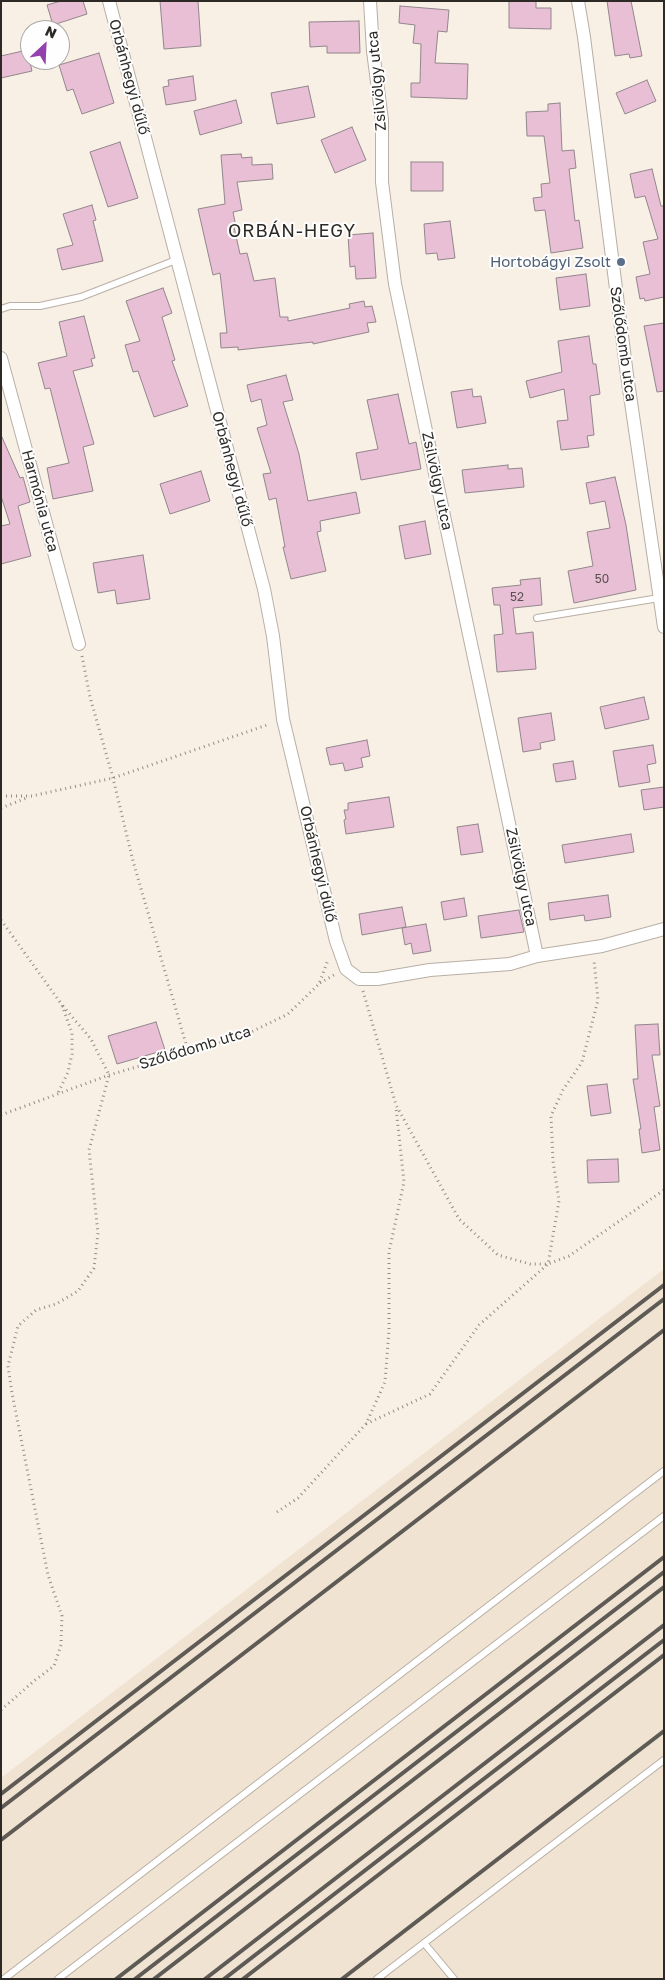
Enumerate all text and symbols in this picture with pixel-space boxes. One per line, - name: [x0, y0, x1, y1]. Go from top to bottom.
- street label: Orbánhegyi dűlő: [105, 17, 153, 137]
- north arrow: [20, 20, 70, 70]
- text: N: [43, 22, 60, 42]
- street label: Zsilvölgy utca: [364, 30, 390, 132]
- district label: ORBÁN-HEGY: [227, 220, 357, 242]
- place label: Hortobágyi Zsolt: [490, 253, 611, 271]
- marker: Hortobágyi Zsolt: [615, 256, 627, 268]
- street label: Szőlődomb utca: [606, 285, 640, 403]
- street label: Orbánhegyi dűlő: [208, 409, 256, 529]
- street label: Zsilvölgy utca: [418, 430, 456, 532]
- street label: Harmónia utca: [18, 448, 62, 554]
- house number: 50: [595, 572, 609, 586]
- house number: 52: [510, 590, 524, 604]
- street label: Orbánhegyi dűlő: [296, 804, 340, 924]
- street label: Zsilvölgy utca: [502, 826, 540, 928]
- street label: Szőlődomb utca: [137, 1022, 253, 1074]

